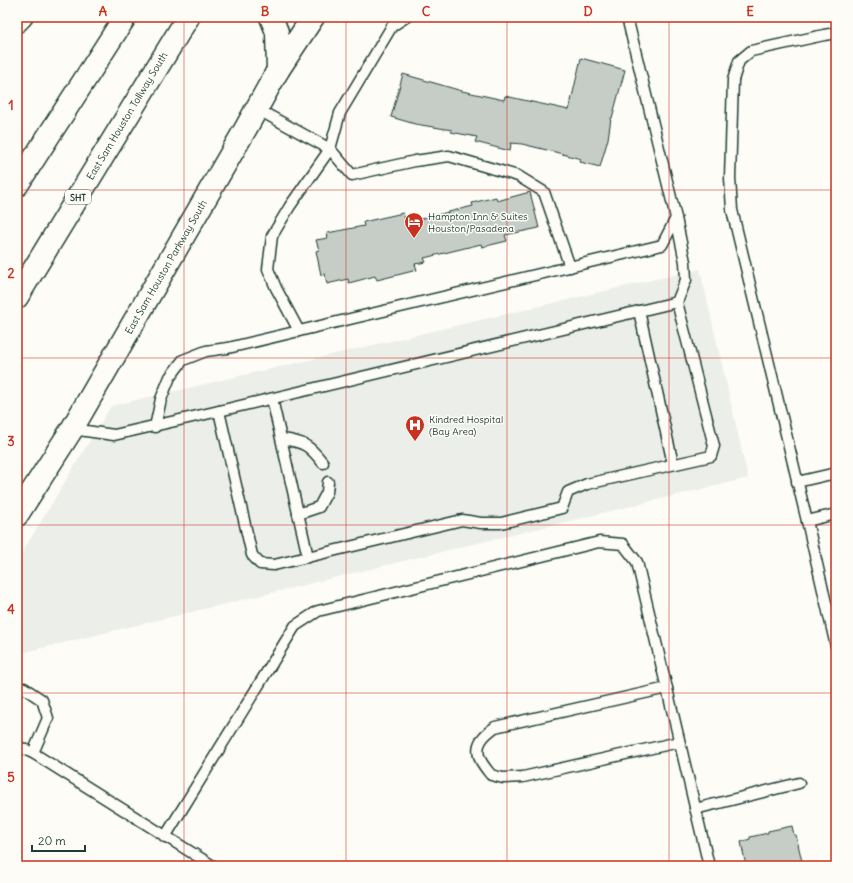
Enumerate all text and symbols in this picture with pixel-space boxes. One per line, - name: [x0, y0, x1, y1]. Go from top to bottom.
- text: A: [99, 3, 108, 20]
- text: B: [261, 3, 270, 20]
- text: C: [422, 3, 431, 20]
- text: D: [583, 3, 593, 20]
- text: E: [746, 3, 754, 20]
- street label: East Sam Houston Tollway South: [84, 49, 171, 182]
- text: 1: [8, 97, 14, 114]
- road number: SHT: [65, 190, 91, 204]
- street label: East Sam Houston Parkway South: [122, 197, 210, 336]
- place label: Hampton Inn & Suites Houston/Pasadena: [428, 210, 528, 235]
- hotel icon: Hampton Inn & Suites Houston/Pasadena: [403, 211, 425, 239]
- text: 2: [7, 265, 15, 282]
- place label: Kindred Hospital (Bay Area): [429, 413, 503, 438]
- hospital icon: Kindred Hospital (Bay Area): [404, 414, 426, 442]
- text: 3: [7, 433, 15, 450]
- text: 4: [7, 601, 15, 618]
- text: 5: [7, 769, 15, 786]
- scale bar: [32, 827, 85, 853]
- text: 20 m: [38, 833, 66, 848]

